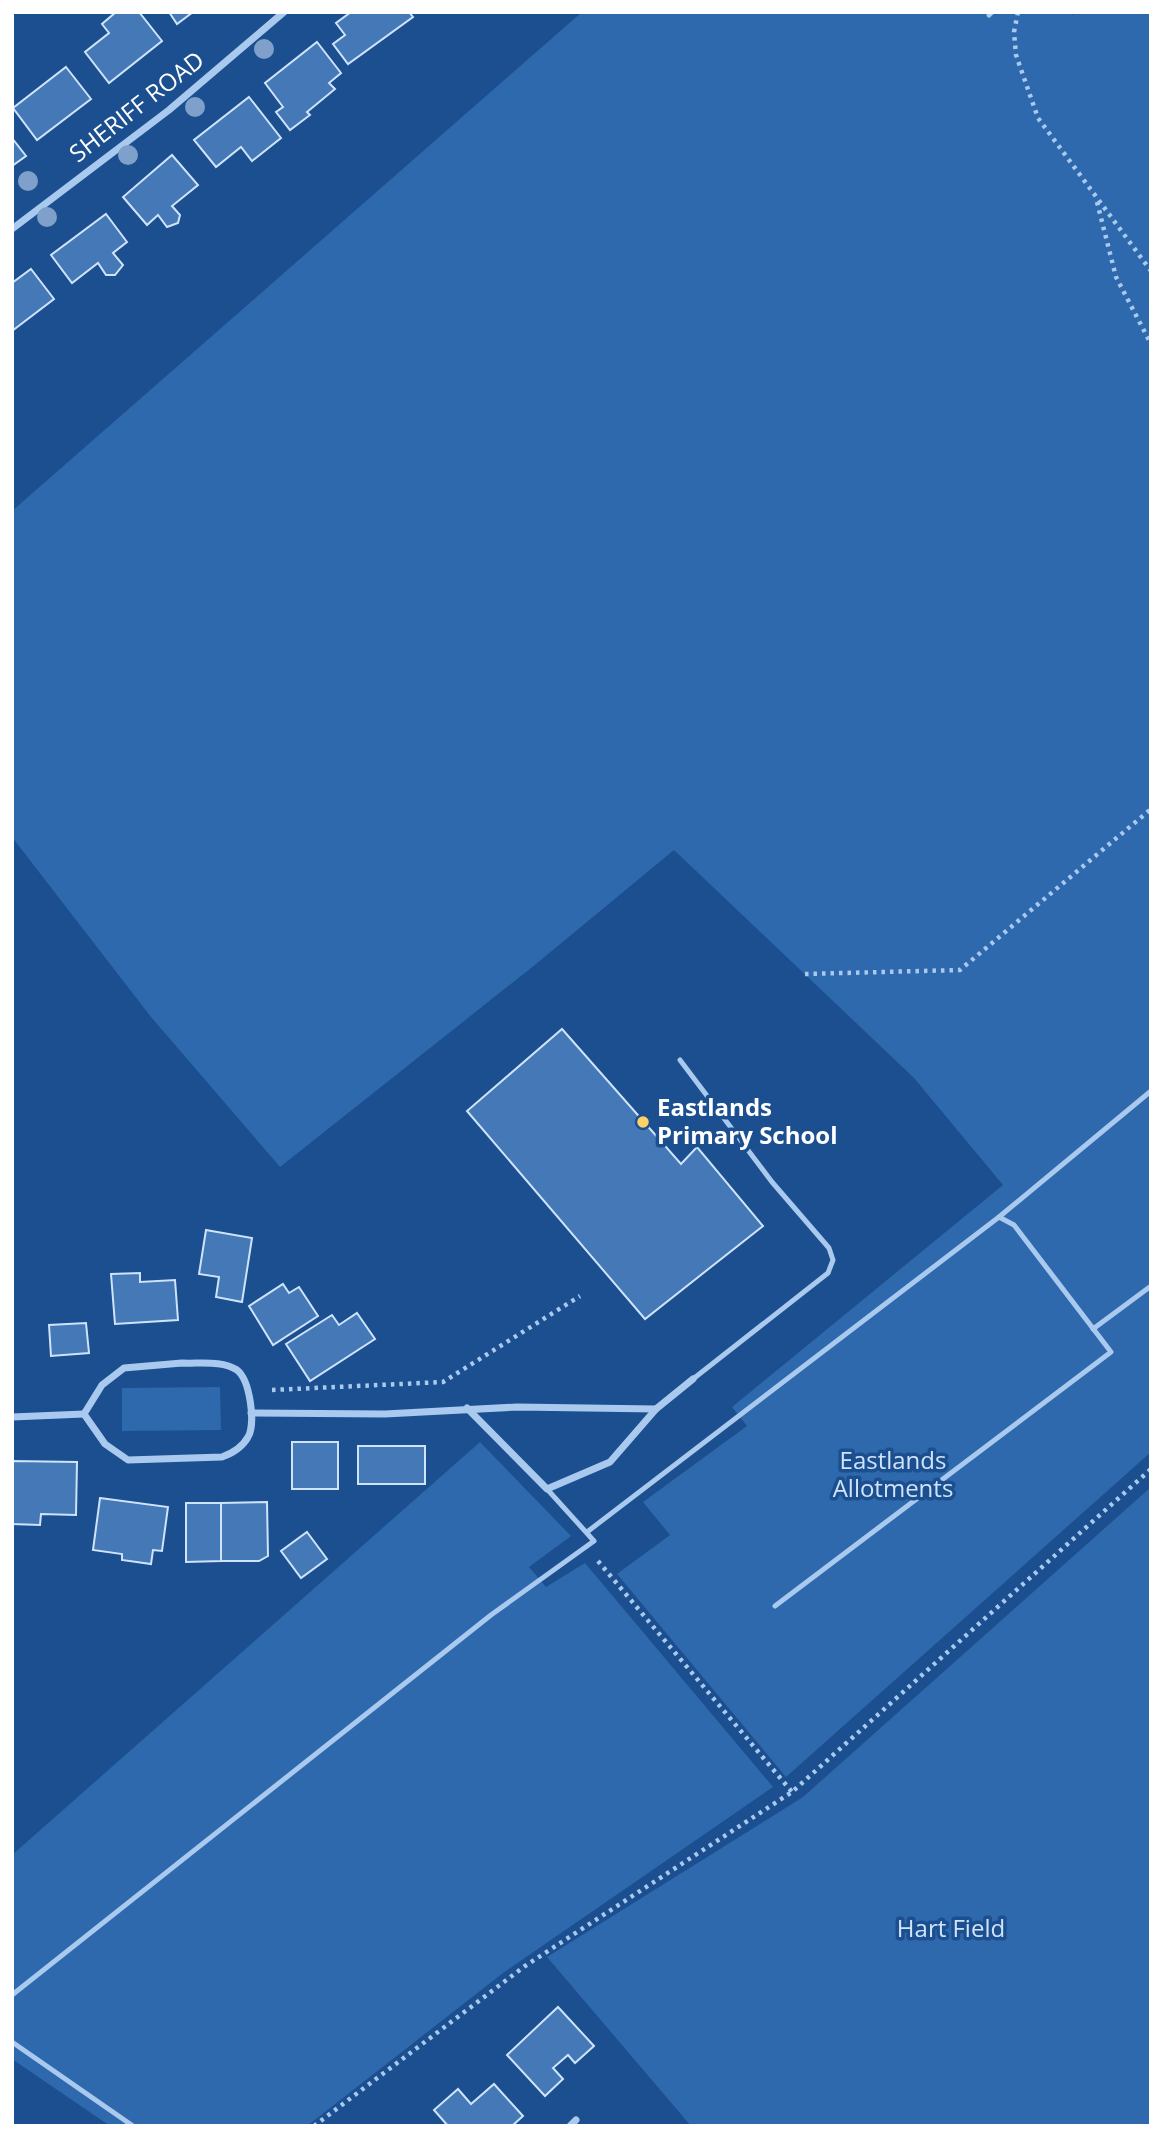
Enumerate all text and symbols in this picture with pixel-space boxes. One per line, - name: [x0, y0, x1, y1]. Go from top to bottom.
- street label: SHERIFF ROAD: [62, 43, 210, 169]
- place label: Eastlands Primary School: [657, 1090, 838, 1151]
- marker: Eastlands Primary School: [635, 1114, 651, 1130]
- park label: Eastlands Allotments: [833, 1443, 953, 1504]
- park label: Hart Field: [897, 1911, 1005, 1944]

